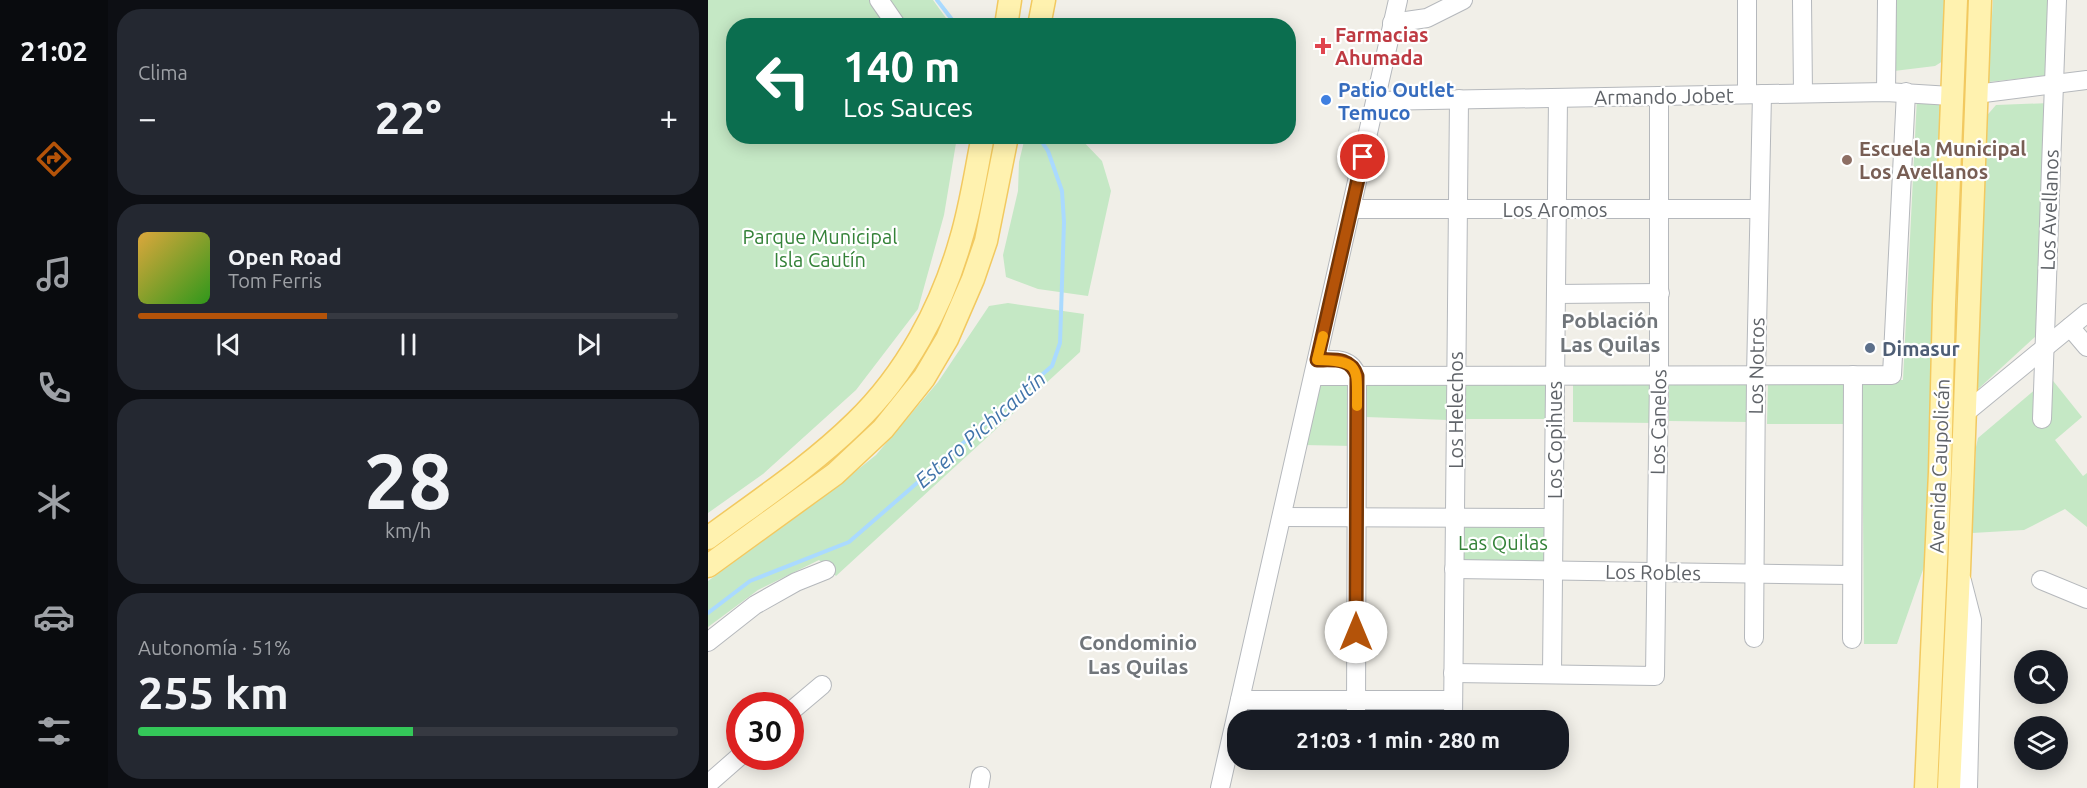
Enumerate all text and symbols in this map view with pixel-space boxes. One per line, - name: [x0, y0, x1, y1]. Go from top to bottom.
- place label: Farmacias Ahumada: [1335, 23, 1429, 69]
- text: 21:02: [20, 36, 88, 66]
- marker: Farmacias Ahumada: [1316, 39, 1330, 53]
- icon: left: [744, 42, 822, 120]
- text: 140 m: [843, 43, 960, 90]
- text: Clima: [138, 61, 188, 84]
- place label: Patio Outlet Temuco: [1338, 78, 1455, 124]
- street label: Armando Jobet: [1594, 83, 1734, 109]
- text: 22°: [375, 92, 441, 143]
- text: Los Sauces: [843, 92, 973, 122]
- marker: Patio Outlet Temuco: [1319, 93, 1333, 107]
- text: −: [138, 99, 157, 136]
- text: +: [659, 99, 678, 136]
- pin: [1337, 131, 1388, 182]
- place label: Escuela Municipal Los Avellanos: [1859, 137, 2026, 183]
- icon: directions: [33, 138, 75, 180]
- icon: arrive: [1346, 140, 1379, 173]
- street label: Los Avellanos: [2035, 149, 2063, 271]
- marker: Escuela Municipal Los Avellanos: [1840, 153, 1854, 167]
- street label: Los Aromos: [1502, 198, 1608, 221]
- park label: Parque Municipal Isla Cautín: [743, 225, 897, 271]
- text: Open Road: [228, 244, 342, 269]
- icon: music: [33, 253, 75, 295]
- text: Tom Ferris: [228, 269, 322, 292]
- district label: Población Las Quilas: [1560, 308, 1660, 356]
- street label: Los Notros: [1744, 317, 1768, 415]
- icon: previous: [212, 328, 245, 361]
- icon: pause: [392, 328, 425, 361]
- icon: next: [572, 328, 605, 361]
- place label: Dimasur: [1882, 337, 1960, 360]
- marker: Dimasur: [1863, 341, 1877, 355]
- street label: Los Helechos: [1444, 351, 1467, 469]
- water label: Estero Pichicautín: [910, 366, 1050, 492]
- icon: phone: [33, 367, 75, 409]
- street label: Los Canelos: [1646, 369, 1670, 475]
- street label: Avenida Caupolicán: [1924, 378, 1954, 554]
- street label: Los Copihues: [1543, 381, 1566, 499]
- text: 28: [364, 436, 452, 524]
- icon: climate: [33, 481, 75, 523]
- text: km/h: [385, 519, 431, 542]
- park label: Las Quilas: [1458, 531, 1548, 554]
- street label: Los Robles: [1605, 560, 1701, 584]
- icon: car: [33, 596, 75, 638]
- position arrow: [1324, 600, 1388, 664]
- district label: Condominio Las Quilas: [1079, 630, 1197, 678]
- text: Autonomía · 51%: [138, 636, 291, 659]
- map controls: [2014, 650, 2068, 770]
- button: search: [2014, 650, 2068, 704]
- text: 255 km: [138, 667, 289, 718]
- speed limit sign: 30: [726, 692, 804, 770]
- icon: filters: [33, 710, 75, 752]
- button: layers: [2014, 716, 2068, 770]
- text: 21:03 · 1 min · 280 m: [1296, 727, 1500, 752]

